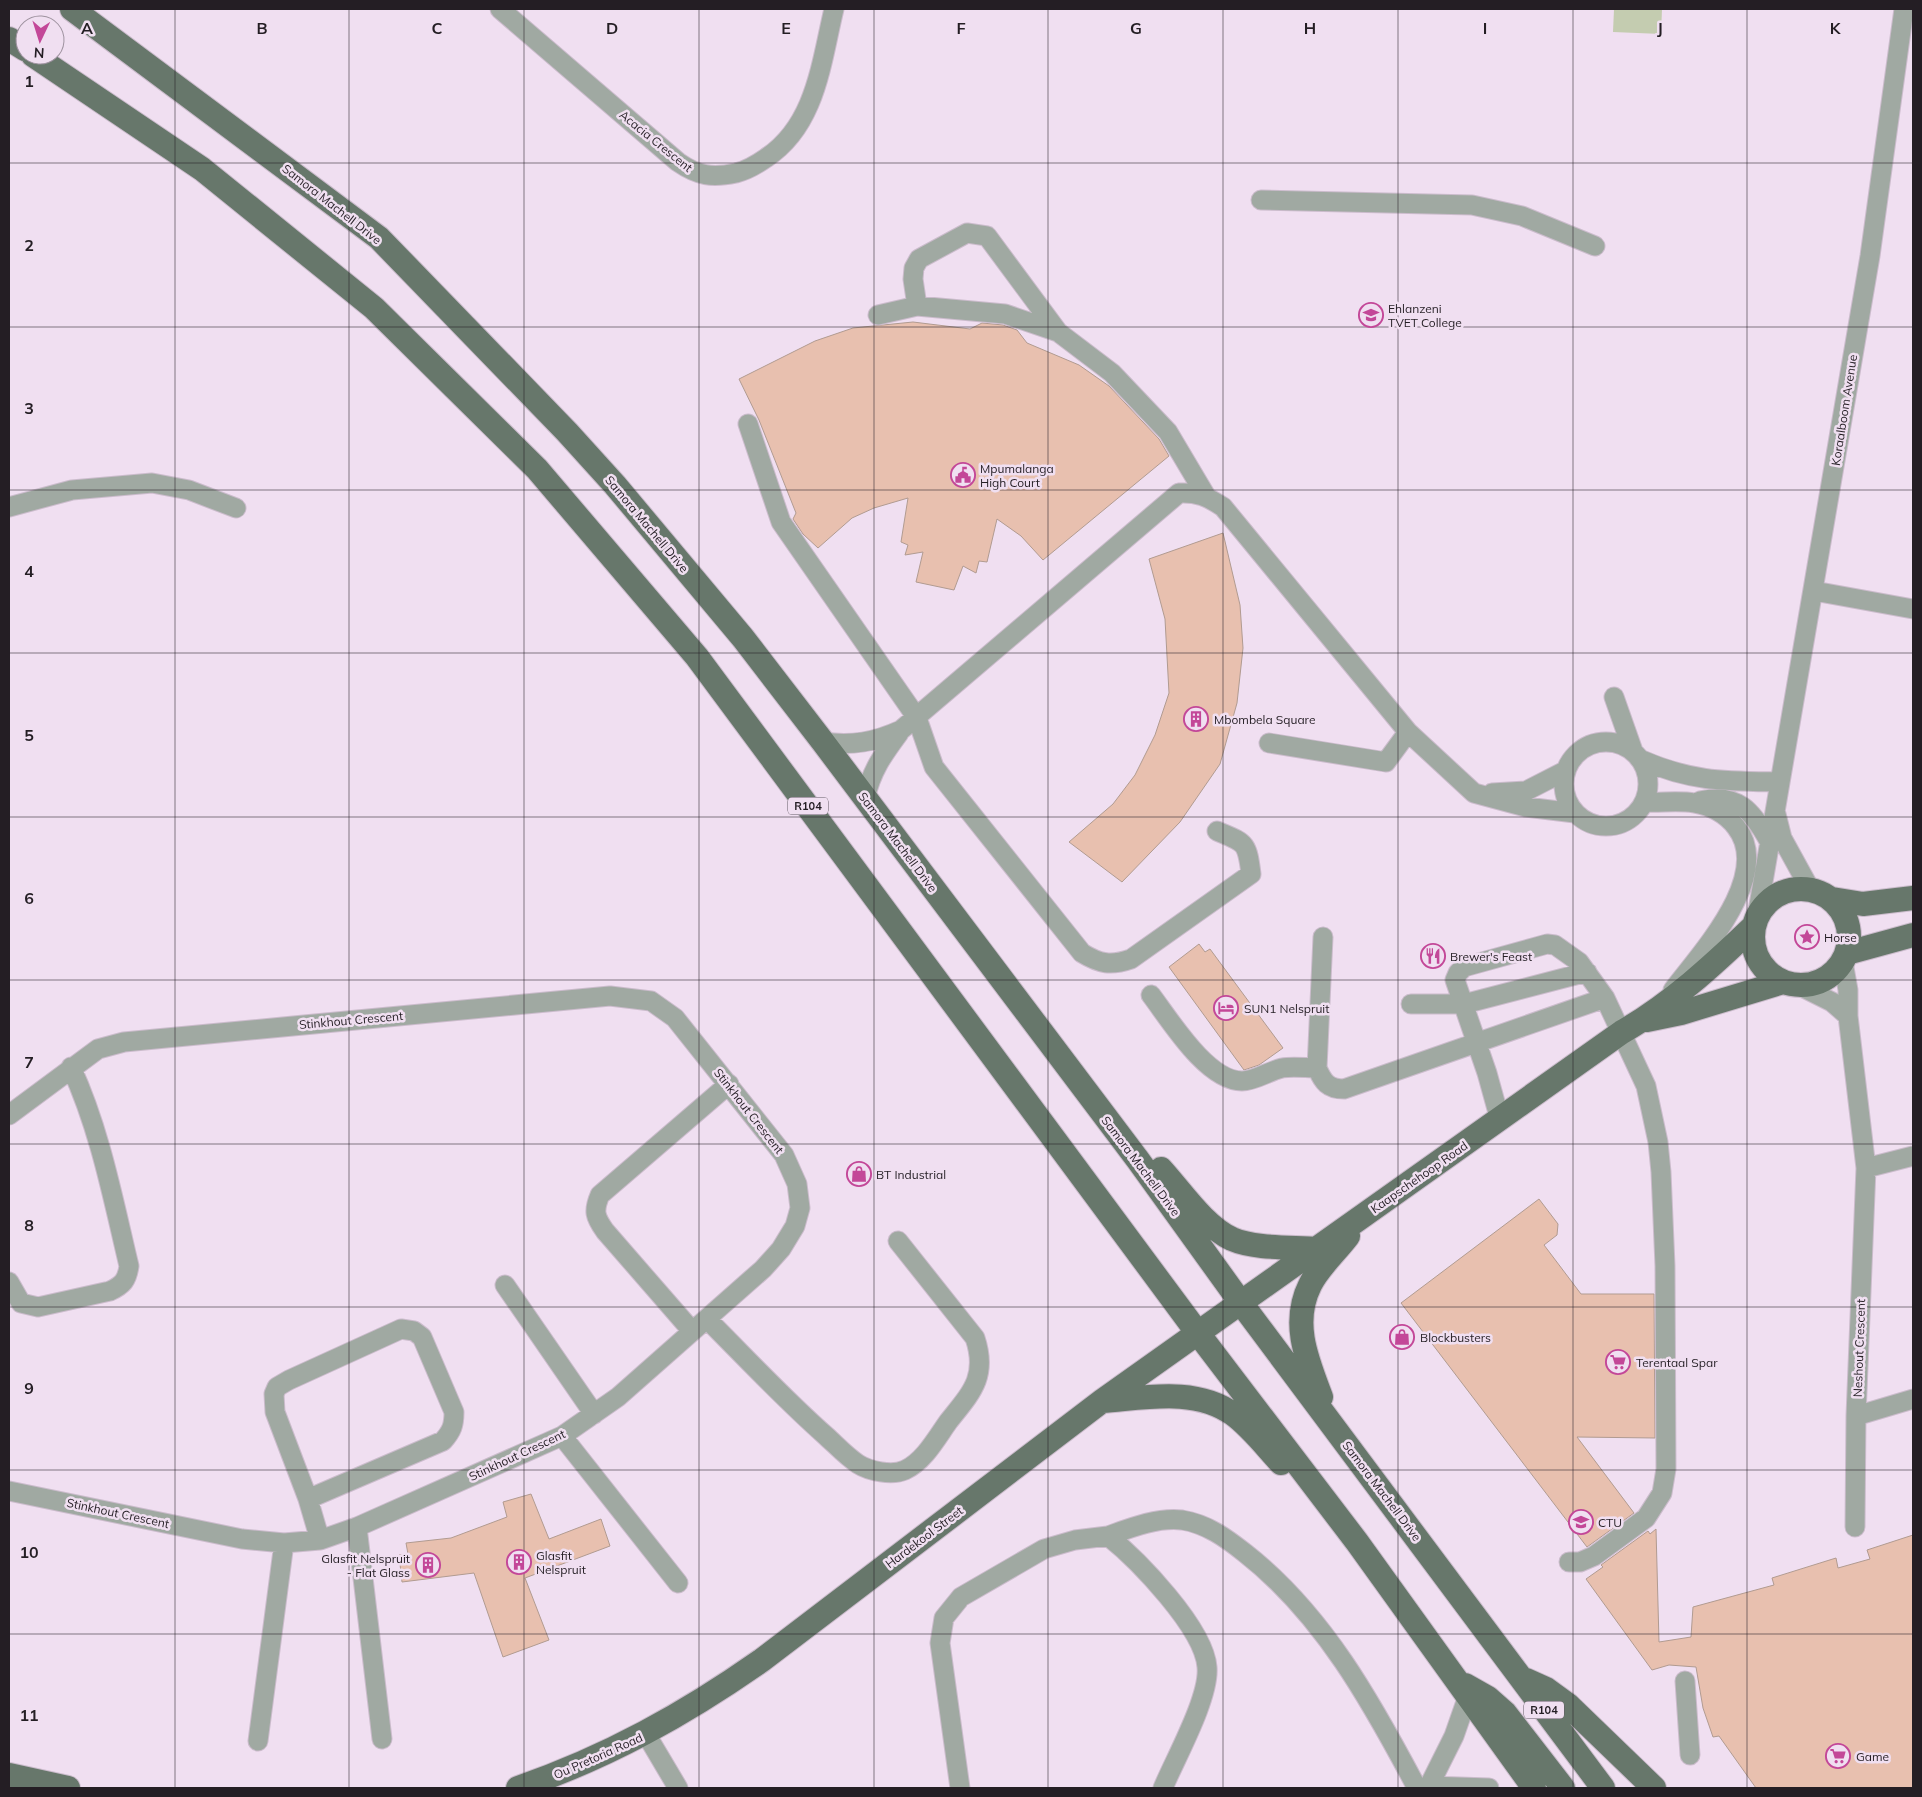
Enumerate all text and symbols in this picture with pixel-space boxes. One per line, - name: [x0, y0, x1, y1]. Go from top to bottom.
- north arrow: [15, 15, 65, 65]
- text: A: [81, 18, 93, 38]
- text: B: [256, 18, 268, 38]
- text: C: [432, 18, 443, 38]
- text: D: [606, 18, 618, 38]
- text: E: [781, 18, 791, 38]
- text: F: [956, 18, 966, 38]
- text: G: [1130, 18, 1142, 38]
- text: H: [1304, 18, 1316, 38]
- text: I: [1483, 18, 1487, 38]
- text: J: [1657, 18, 1663, 38]
- text: K: [1830, 18, 1842, 38]
- text: N: [33, 44, 45, 62]
- text: 1: [24, 71, 34, 91]
- street label: Acacia Crescent: [616, 107, 696, 175]
- street label: Samora Machell Drive: [279, 161, 385, 247]
- text: 2: [24, 235, 34, 255]
- place label: Ehlanzeni TVET College: [1388, 301, 1462, 330]
- school or university icon: Ehlanzeni TVET College: [1358, 302, 1384, 328]
- street label: Koraalboom Avenue: [1828, 353, 1860, 467]
- text: 3: [24, 398, 34, 418]
- place label: Mpumalanga High Court: [980, 461, 1054, 490]
- public building icon: Mpumalanga High Court: [950, 462, 976, 488]
- street label: Samora Machell Drive: [602, 473, 692, 575]
- text: 4: [24, 561, 34, 581]
- building icon: Mbombela Square: [1183, 706, 1209, 732]
- place label: Mbombela Square: [1214, 712, 1315, 727]
- text: 5: [24, 725, 34, 745]
- street label: Samora Machell Drive: [855, 789, 941, 895]
- road number: R104: [788, 798, 828, 814]
- text: 6: [24, 888, 34, 908]
- place icon: Horse: [1794, 924, 1820, 950]
- place label: Horse: [1824, 930, 1857, 945]
- restaurant icon: Brewer's Feast: [1420, 943, 1446, 969]
- place label: Brewer's Feast: [1450, 949, 1532, 964]
- hotel icon: SUN1 Nelspruit: [1213, 995, 1239, 1021]
- place label: SUN1 Nelspruit: [1244, 1001, 1329, 1016]
- street label: Stinkhout Crescent: [298, 1008, 404, 1032]
- text: 7: [24, 1052, 34, 1072]
- street label: Stinkhout Crescent: [711, 1065, 787, 1157]
- street label: Samora Machell Drive: [1098, 1113, 1184, 1219]
- street label: Kaapschehoop Road: [1368, 1138, 1470, 1216]
- shop icon: BT Industrial: [846, 1161, 872, 1187]
- place label: BT Industrial: [876, 1167, 946, 1182]
- text: 8: [24, 1215, 34, 1235]
- street label: Neshout Crescent: [1850, 1299, 1868, 1397]
- shop icon: Blockbusters: [1389, 1324, 1415, 1350]
- place label: Blockbusters: [1420, 1330, 1491, 1345]
- supermarket icon: Terentaal Spar: [1605, 1349, 1631, 1375]
- place label: Terentaal Spar: [1636, 1355, 1718, 1370]
- text: 9: [24, 1378, 34, 1398]
- street label: Stinkhout Crescent: [467, 1426, 567, 1484]
- street label: Samora Machell Drive: [1339, 1438, 1425, 1544]
- street label: Stinkhout Crescent: [65, 1495, 171, 1531]
- street label: Hardekool Street: [882, 1503, 966, 1571]
- school or university icon: CTU: [1568, 1509, 1594, 1535]
- place label: CTU: [1598, 1515, 1622, 1530]
- text: 10: [19, 1542, 39, 1562]
- place label: Glasfit Nelspruit: [536, 1548, 586, 1577]
- building icon: Glasfit Nelspruit: [506, 1549, 532, 1575]
- place label: Glasfit Nelspruit - Flat Glass: [321, 1551, 410, 1580]
- building icon: Glasfit Nelspruit - Flat Glass: [415, 1552, 441, 1578]
- road number: R104: [1524, 1702, 1564, 1718]
- text: 11: [19, 1705, 39, 1725]
- street label: Ou Pretoria Road: [551, 1730, 645, 1782]
- supermarket icon: Game: [1825, 1743, 1851, 1769]
- place label: Game: [1856, 1749, 1889, 1764]

